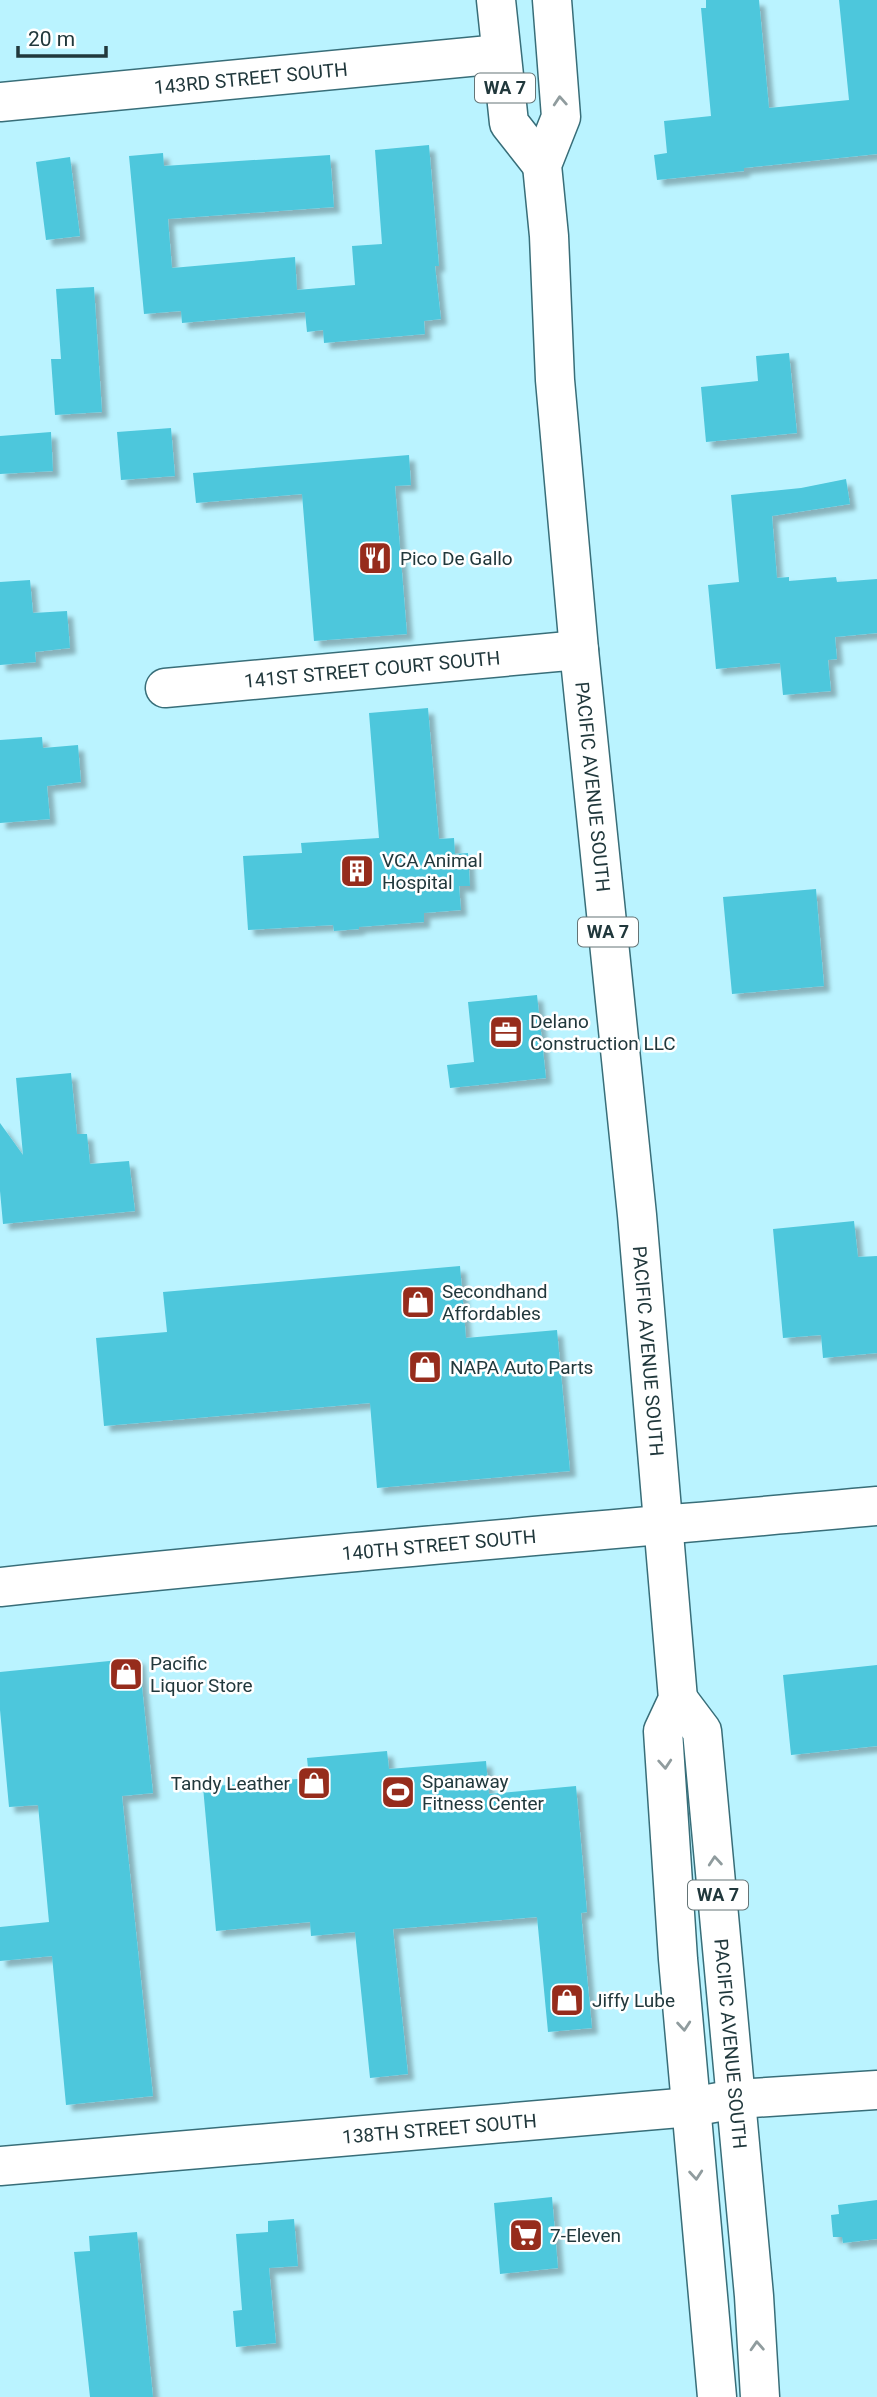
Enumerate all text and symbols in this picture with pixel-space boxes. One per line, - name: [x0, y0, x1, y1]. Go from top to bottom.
- scale bar: [18, 14, 105, 58]
- text: 20 m: [28, 27, 75, 51]
- street label: 143RD STREET SOUTH: [153, 58, 349, 99]
- road number: WA 7: [475, 74, 535, 102]
- one-way arrow: [553, 95, 568, 106]
- restaurant icon: Pico De Gallo: [356, 539, 394, 577]
- place label: Pico De Gallo: [400, 547, 513, 570]
- street label: 141ST STREET COURT SOUTH: [243, 646, 501, 693]
- street label: PACIFIC AVENUE SOUTH: [570, 681, 615, 893]
- place label: VCA Animal Hospital: [382, 849, 483, 894]
- building icon: VCA Animal Hospital: [338, 852, 376, 890]
- road number: WA 7: [578, 917, 638, 946]
- place label: Delano Construction LLC: [530, 1010, 676, 1055]
- office icon: Delano Construction LLC: [487, 1013, 525, 1051]
- street label: PACIFIC AVENUE SOUTH: [628, 1245, 668, 1457]
- place label: Secondhand Affordables: [442, 1280, 547, 1325]
- shop icon: Secondhand Affordables: [399, 1283, 437, 1321]
- shop icon: NAPA Auto Parts: [406, 1348, 444, 1386]
- place label: NAPA Auto Parts: [450, 1356, 593, 1379]
- street label: 140TH STREET SOUTH: [341, 1525, 537, 1565]
- place label: Pacific Liquor Store: [150, 1652, 253, 1697]
- shop icon: Pacific Liquor Store: [107, 1655, 145, 1693]
- one-way arrow: [657, 1759, 672, 1770]
- shop icon: Tandy Leather: [295, 1764, 333, 1802]
- place label: Spanaway Fitness Center: [422, 1770, 544, 1815]
- place label: Tandy Leather: [171, 1772, 291, 1795]
- sports icon: Spanaway Fitness Center: [379, 1773, 417, 1811]
- one-way arrow: [708, 1855, 723, 1866]
- road number: WA 7: [688, 1881, 748, 1910]
- street label: PACIFIC AVENUE SOUTH: [709, 1938, 751, 2150]
- shop icon: Jiffy Lube: [548, 1981, 586, 2019]
- place label: Jiffy Lube: [592, 1989, 675, 2012]
- one-way arrow: [676, 2021, 691, 2032]
- street label: 138TH STREET SOUTH: [341, 2109, 538, 2149]
- one-way arrow: [688, 2169, 703, 2180]
- supermarket icon: 7-Eleven: [507, 2216, 545, 2254]
- place label: 7-Eleven: [550, 2224, 621, 2247]
- one-way arrow: [750, 2341, 765, 2352]

